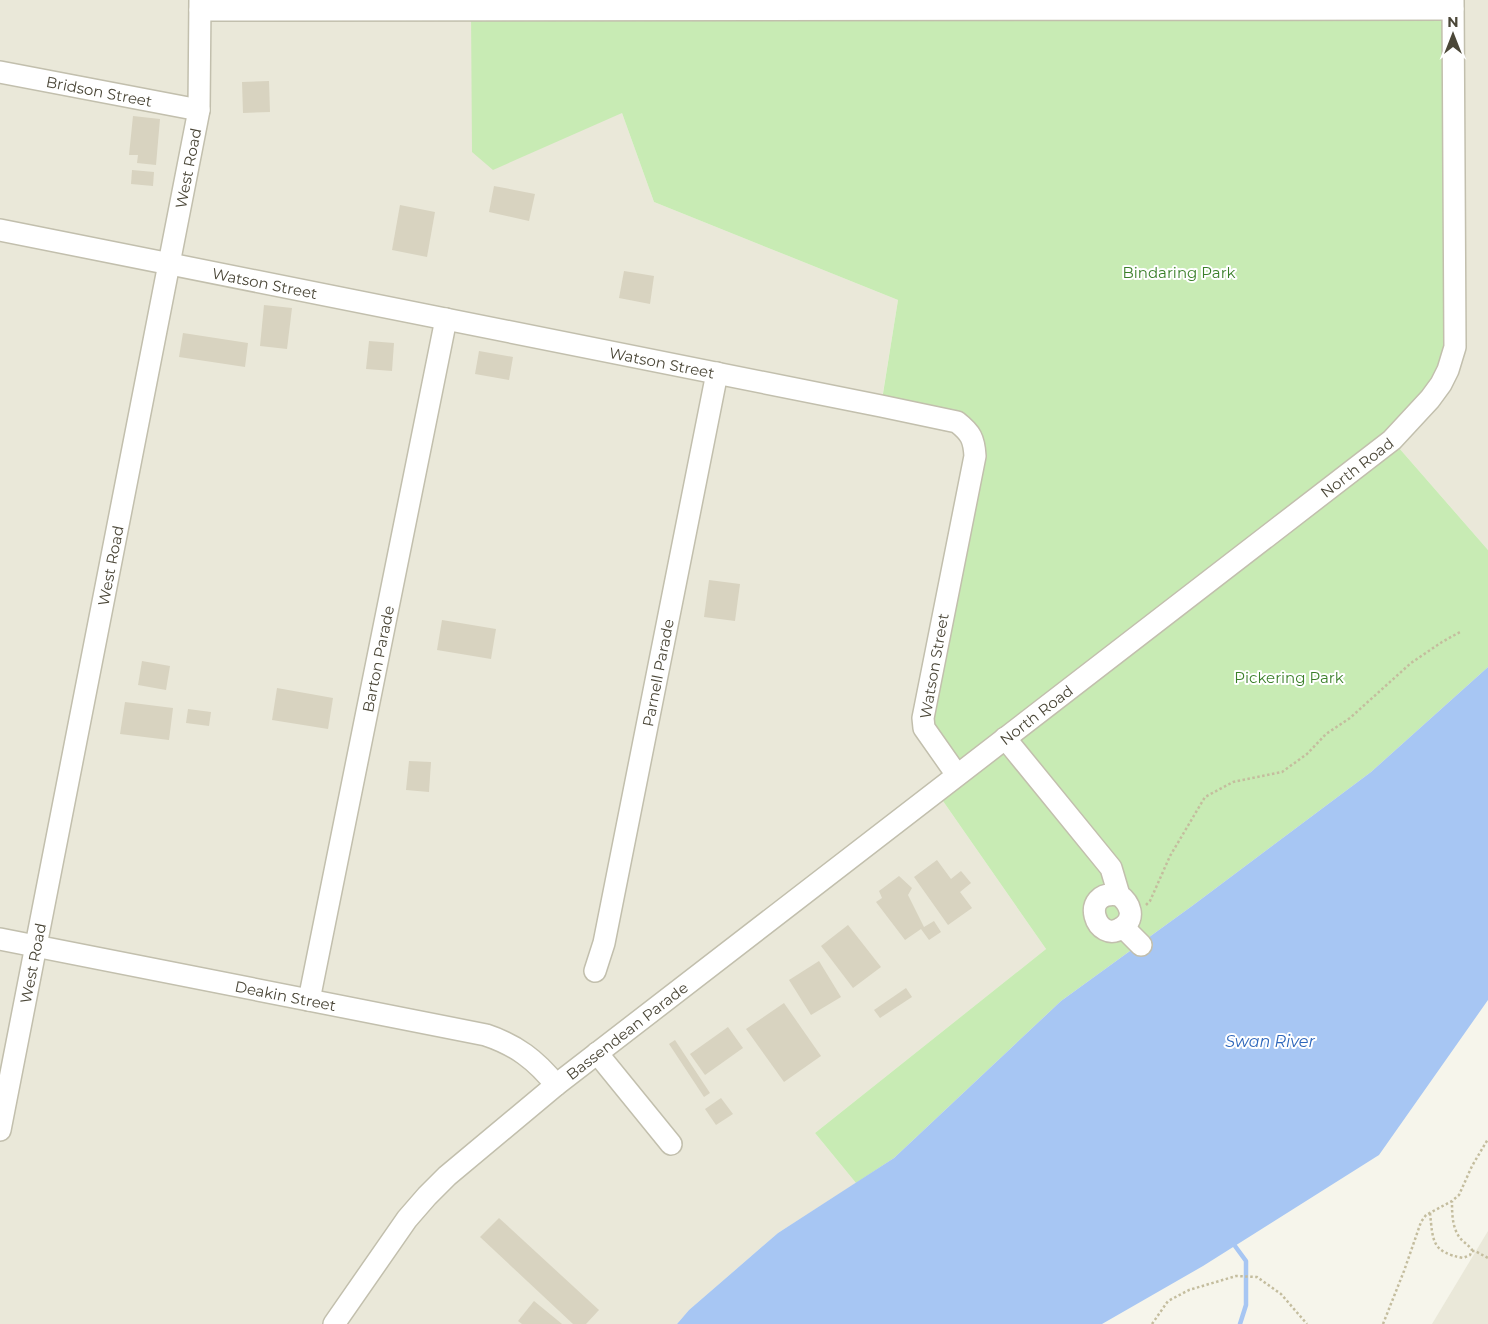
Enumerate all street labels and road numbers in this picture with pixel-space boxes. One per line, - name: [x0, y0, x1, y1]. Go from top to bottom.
- street label: Bridson Street: [45, 72, 154, 110]
- street label: West Road: [171, 126, 205, 210]
- street label: Watson Street: [210, 263, 319, 303]
- street label: Watson Street: [608, 342, 716, 382]
- street label: North Road: [1316, 433, 1397, 501]
- street label: West Road: [93, 524, 127, 607]
- street label: Barton Parade: [358, 604, 398, 714]
- street label: Watson Street: [915, 612, 953, 720]
- street label: Parnell Parade: [638, 617, 678, 728]
- street label: North Road: [996, 680, 1076, 749]
- street label: West Road: [15, 921, 50, 1005]
- street label: Deakin Street: [233, 976, 338, 1015]
- street label: Bassendean Parade: [562, 977, 691, 1083]

